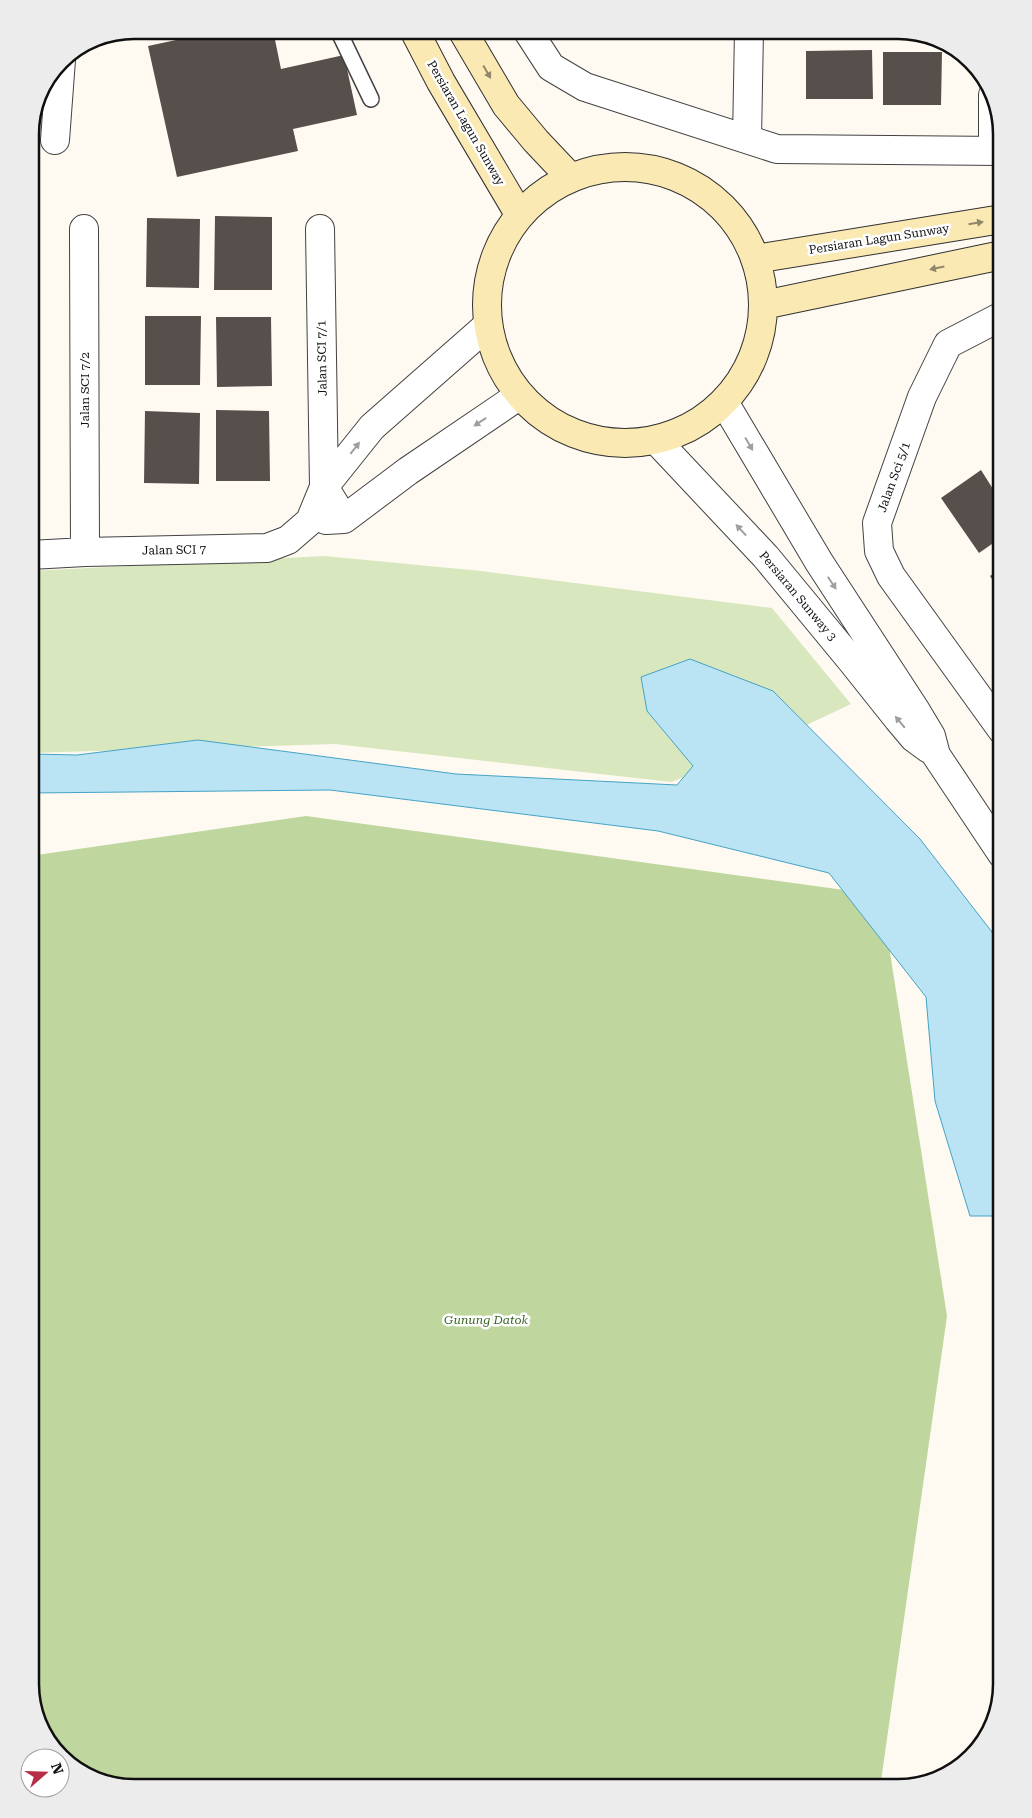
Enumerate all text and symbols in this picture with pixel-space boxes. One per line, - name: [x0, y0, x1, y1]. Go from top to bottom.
- street label: Persiaran Lagun Sunway: [424, 58, 508, 189]
- one-way arrow: [483, 65, 491, 80]
- one-way arrow: [968, 219, 984, 227]
- street label: Persiaran Lagun Sunway: [808, 221, 951, 257]
- one-way arrow: [930, 264, 945, 272]
- street label: Jalan SCI 7/1: [314, 320, 330, 396]
- street label: Jalan SCI 7/2: [78, 352, 92, 428]
- one-way arrow: [473, 417, 486, 427]
- one-way arrow: [744, 437, 753, 450]
- street label: Jalan Sci 5/1: [875, 440, 913, 514]
- one-way arrow: [349, 442, 360, 455]
- one-way arrow: [735, 524, 747, 536]
- street label: Jalan SCI 7: [142, 542, 206, 558]
- street label: Persiaran Sunway 3: [756, 548, 840, 644]
- one-way arrow: [828, 576, 837, 590]
- one-way arrow: [895, 716, 906, 729]
- park label: Gunung Datok: [444, 1313, 528, 1327]
- north arrow: [20, 1748, 70, 1798]
- text: N: [48, 1761, 67, 1777]

